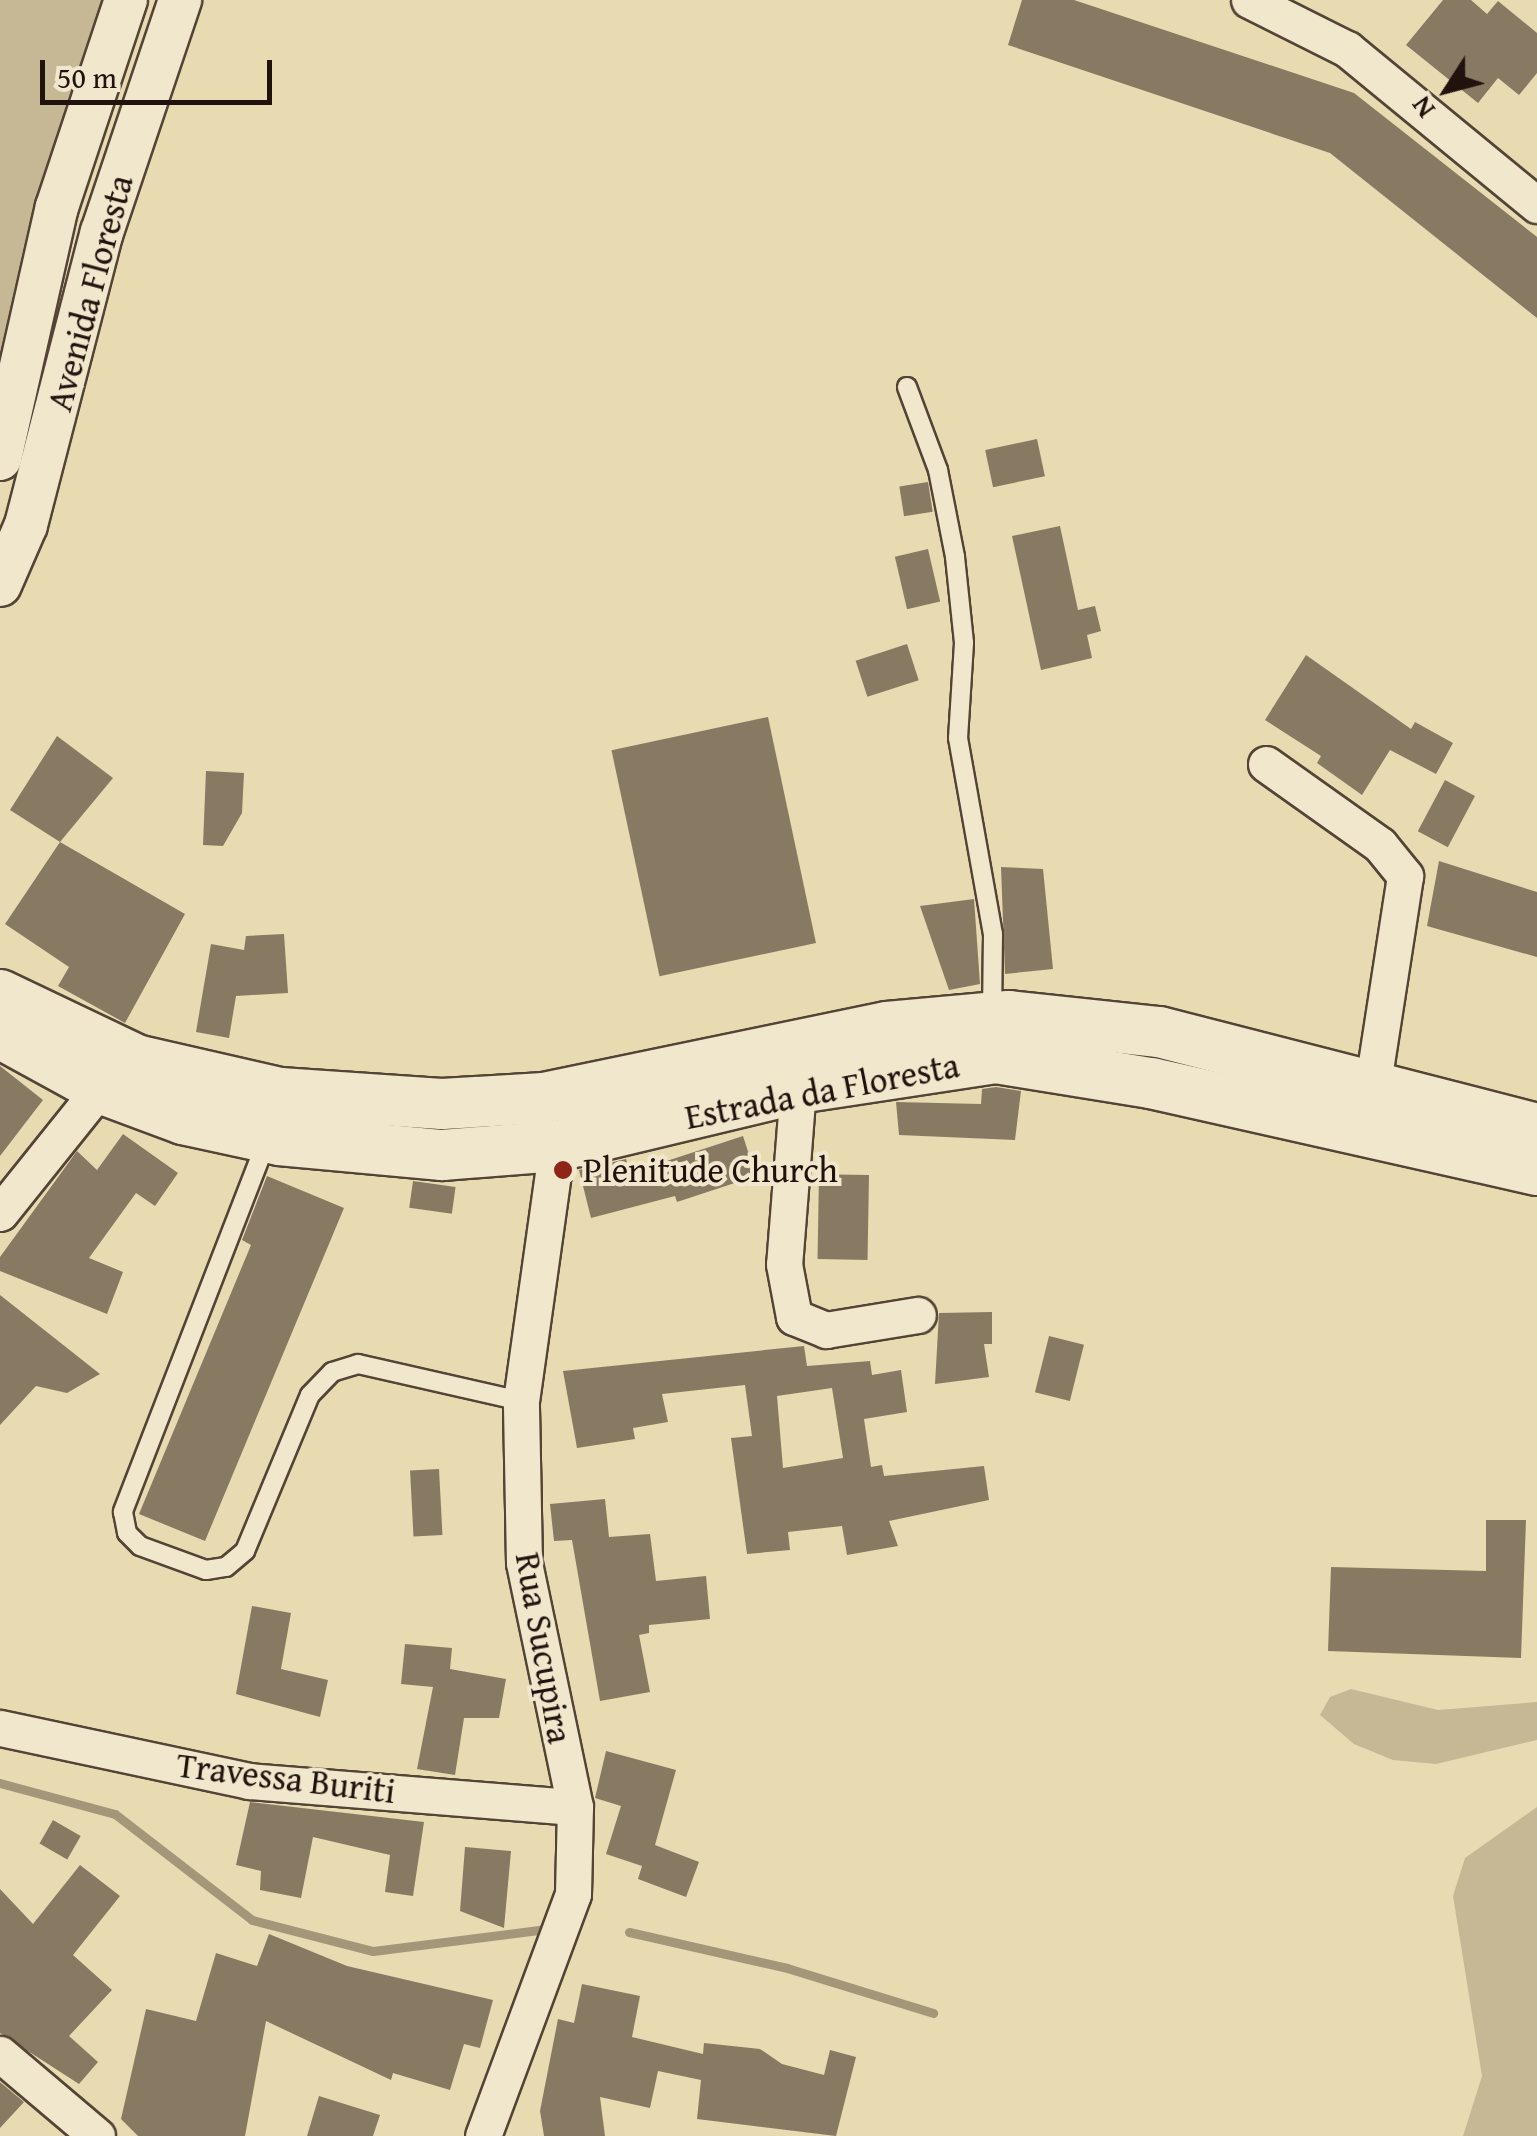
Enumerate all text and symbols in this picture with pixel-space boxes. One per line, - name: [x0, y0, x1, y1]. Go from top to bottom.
- scale bar: [45, 40, 278, 102]
- north arrow: [1397, 40, 1497, 140]
- text: 50 m: [57, 55, 117, 99]
- text: N: [1400, 88, 1444, 128]
- street label: Avenida Floresta: [38, 170, 142, 416]
- street label: Estrada da Floresta: [681, 1044, 963, 1138]
- place label: Plenitude Church: [583, 1149, 838, 1191]
- marker: Plenitude Church: [552, 1159, 574, 1181]
- street label: Rua Sucupira: [507, 1549, 581, 1747]
- street label: Travessa Buriti: [174, 1744, 398, 1812]

